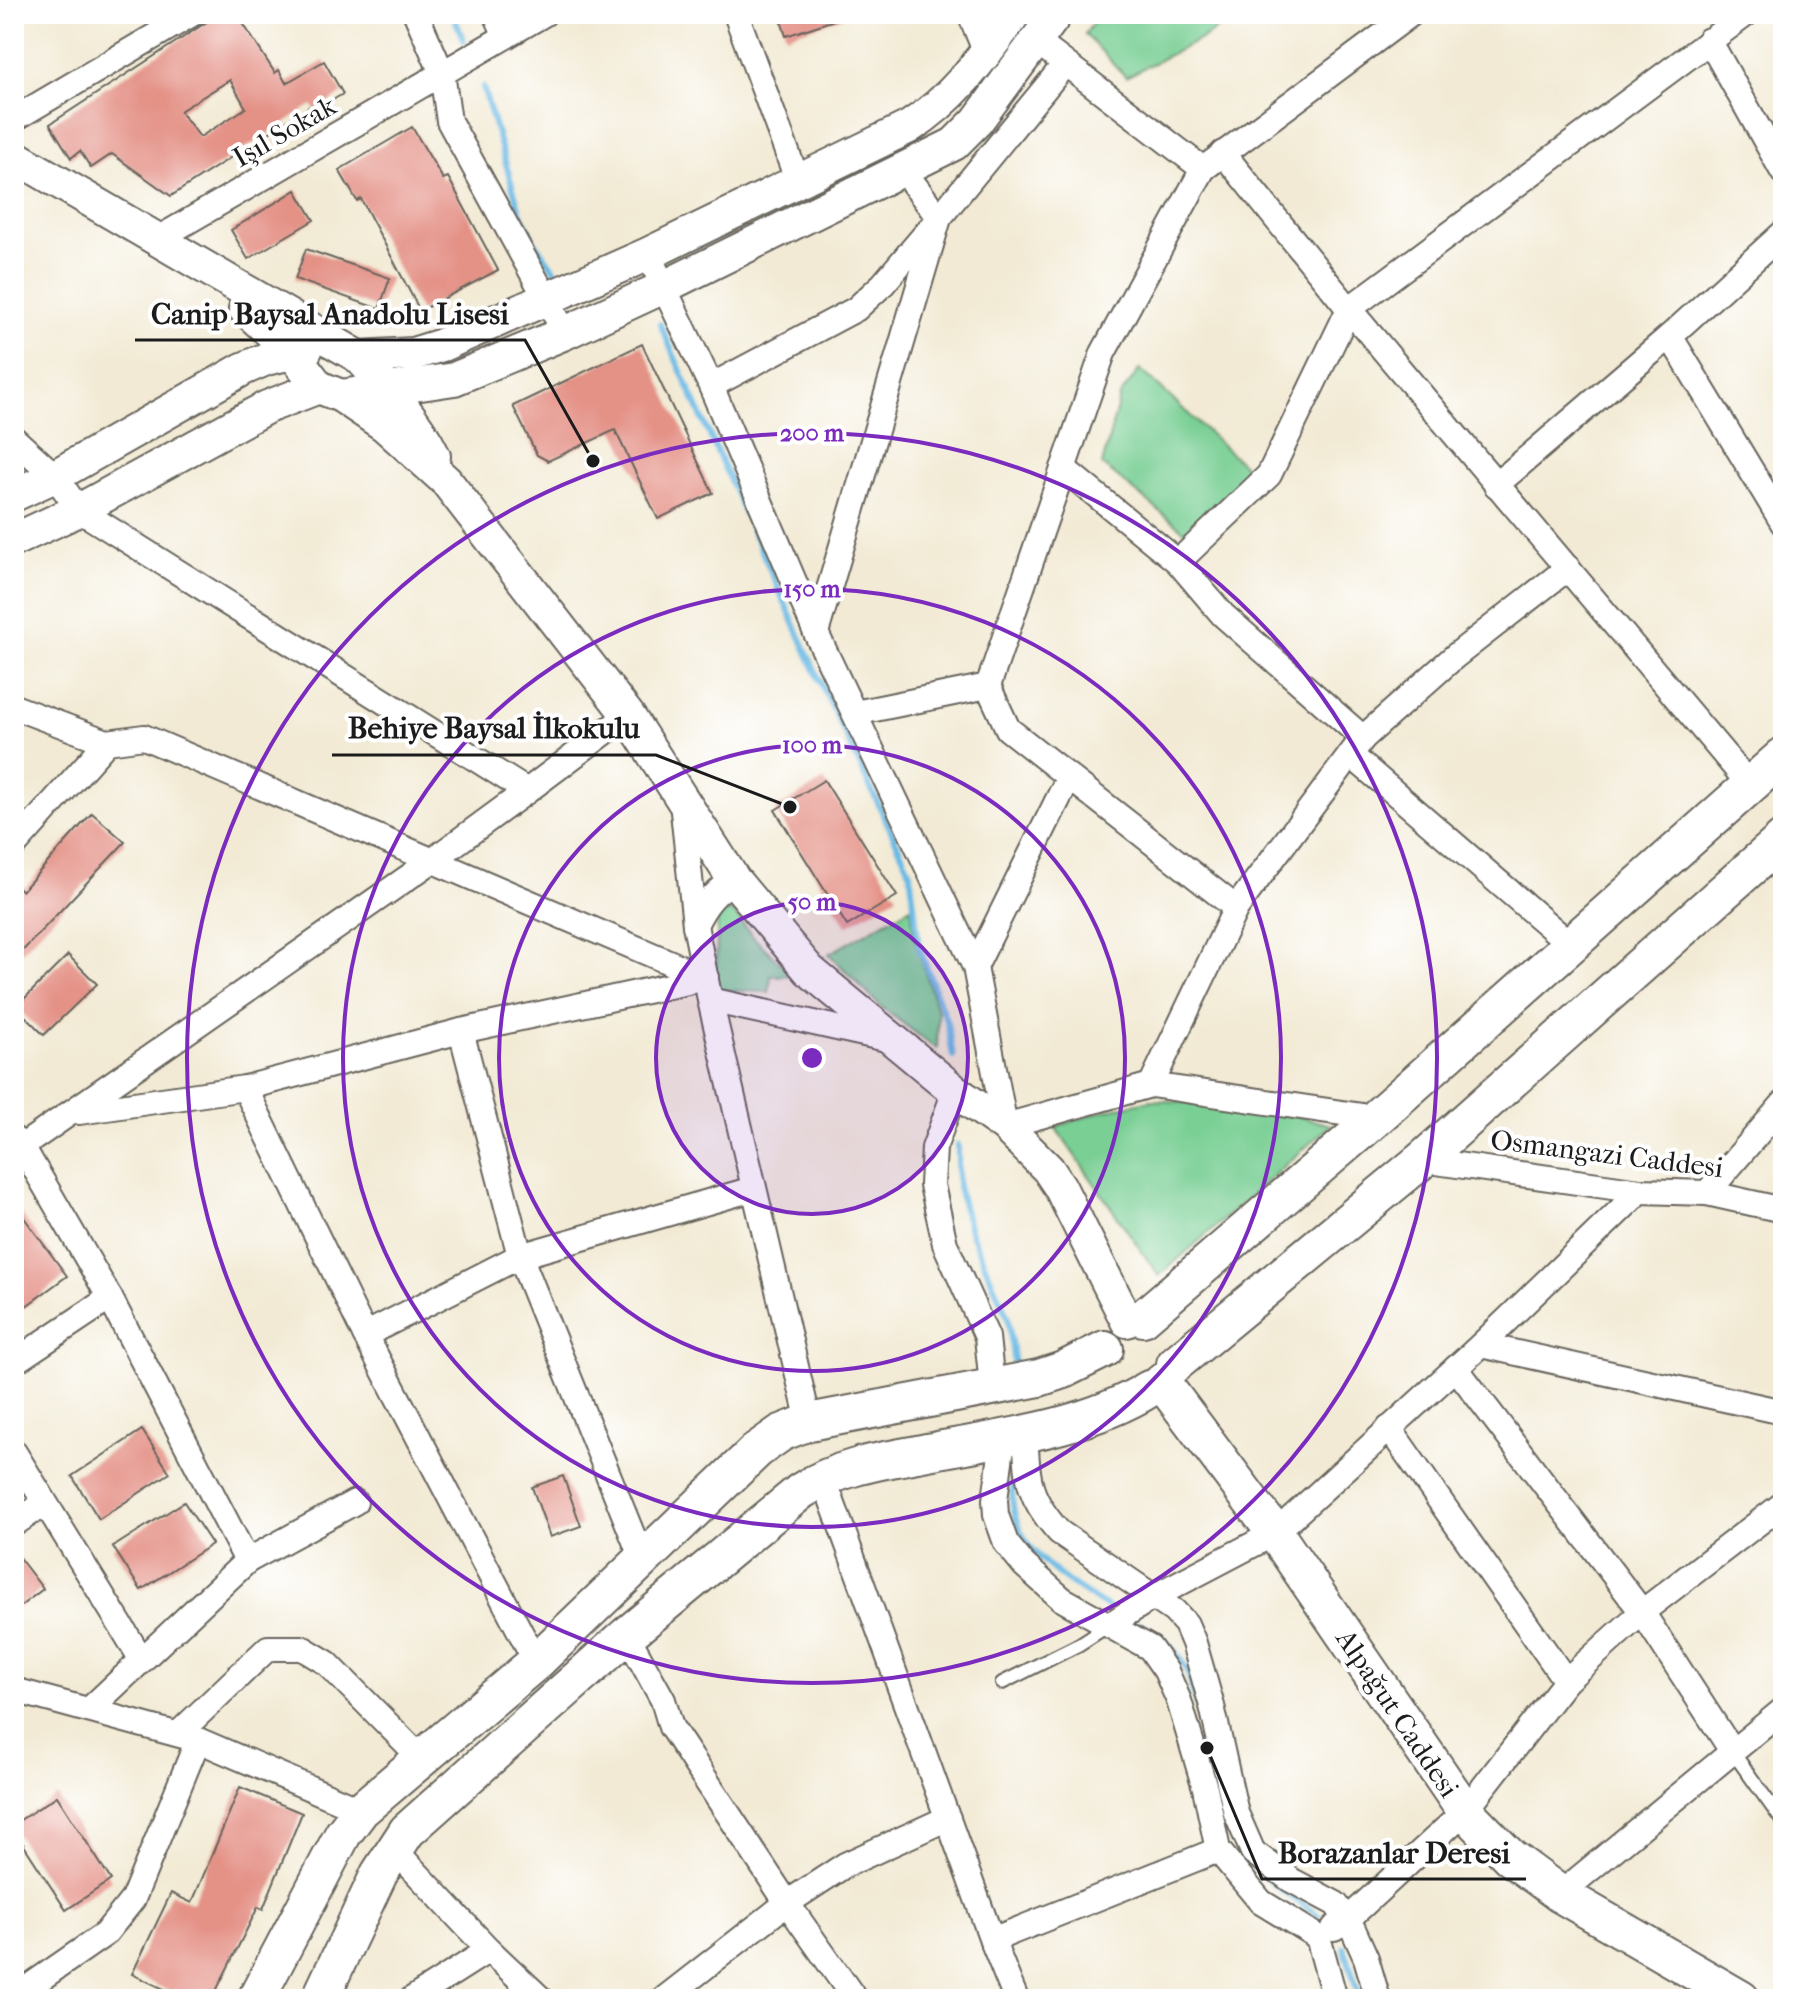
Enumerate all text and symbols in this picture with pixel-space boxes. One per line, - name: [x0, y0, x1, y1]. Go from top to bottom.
- street label: Işıl Sokak: [227, 88, 342, 174]
- callout: Canip Baysal Anadolu Lisesi: [135, 286, 525, 340]
- text: Canip Baysal Anadolu Lisesi: [151, 297, 509, 332]
- text: 200 m: [780, 419, 845, 447]
- text: 150 m: [783, 575, 842, 603]
- callout: Behiye Baysal İlkokulu: [332, 701, 656, 755]
- text: Behiye Baysal İlkokulu: [348, 711, 641, 746]
- text: 100 m: [782, 731, 843, 759]
- text: 50 m: [788, 888, 837, 916]
- centre of rings: [798, 1044, 826, 1072]
- street label: Osmangazi Caddesi: [1489, 1123, 1725, 1184]
- street label: Alpağut Caddesi: [1329, 1622, 1466, 1804]
- callout: Borazanlar Deresi: [1262, 1825, 1526, 1879]
- text: Borazanlar Deresi: [1278, 1836, 1510, 1871]

